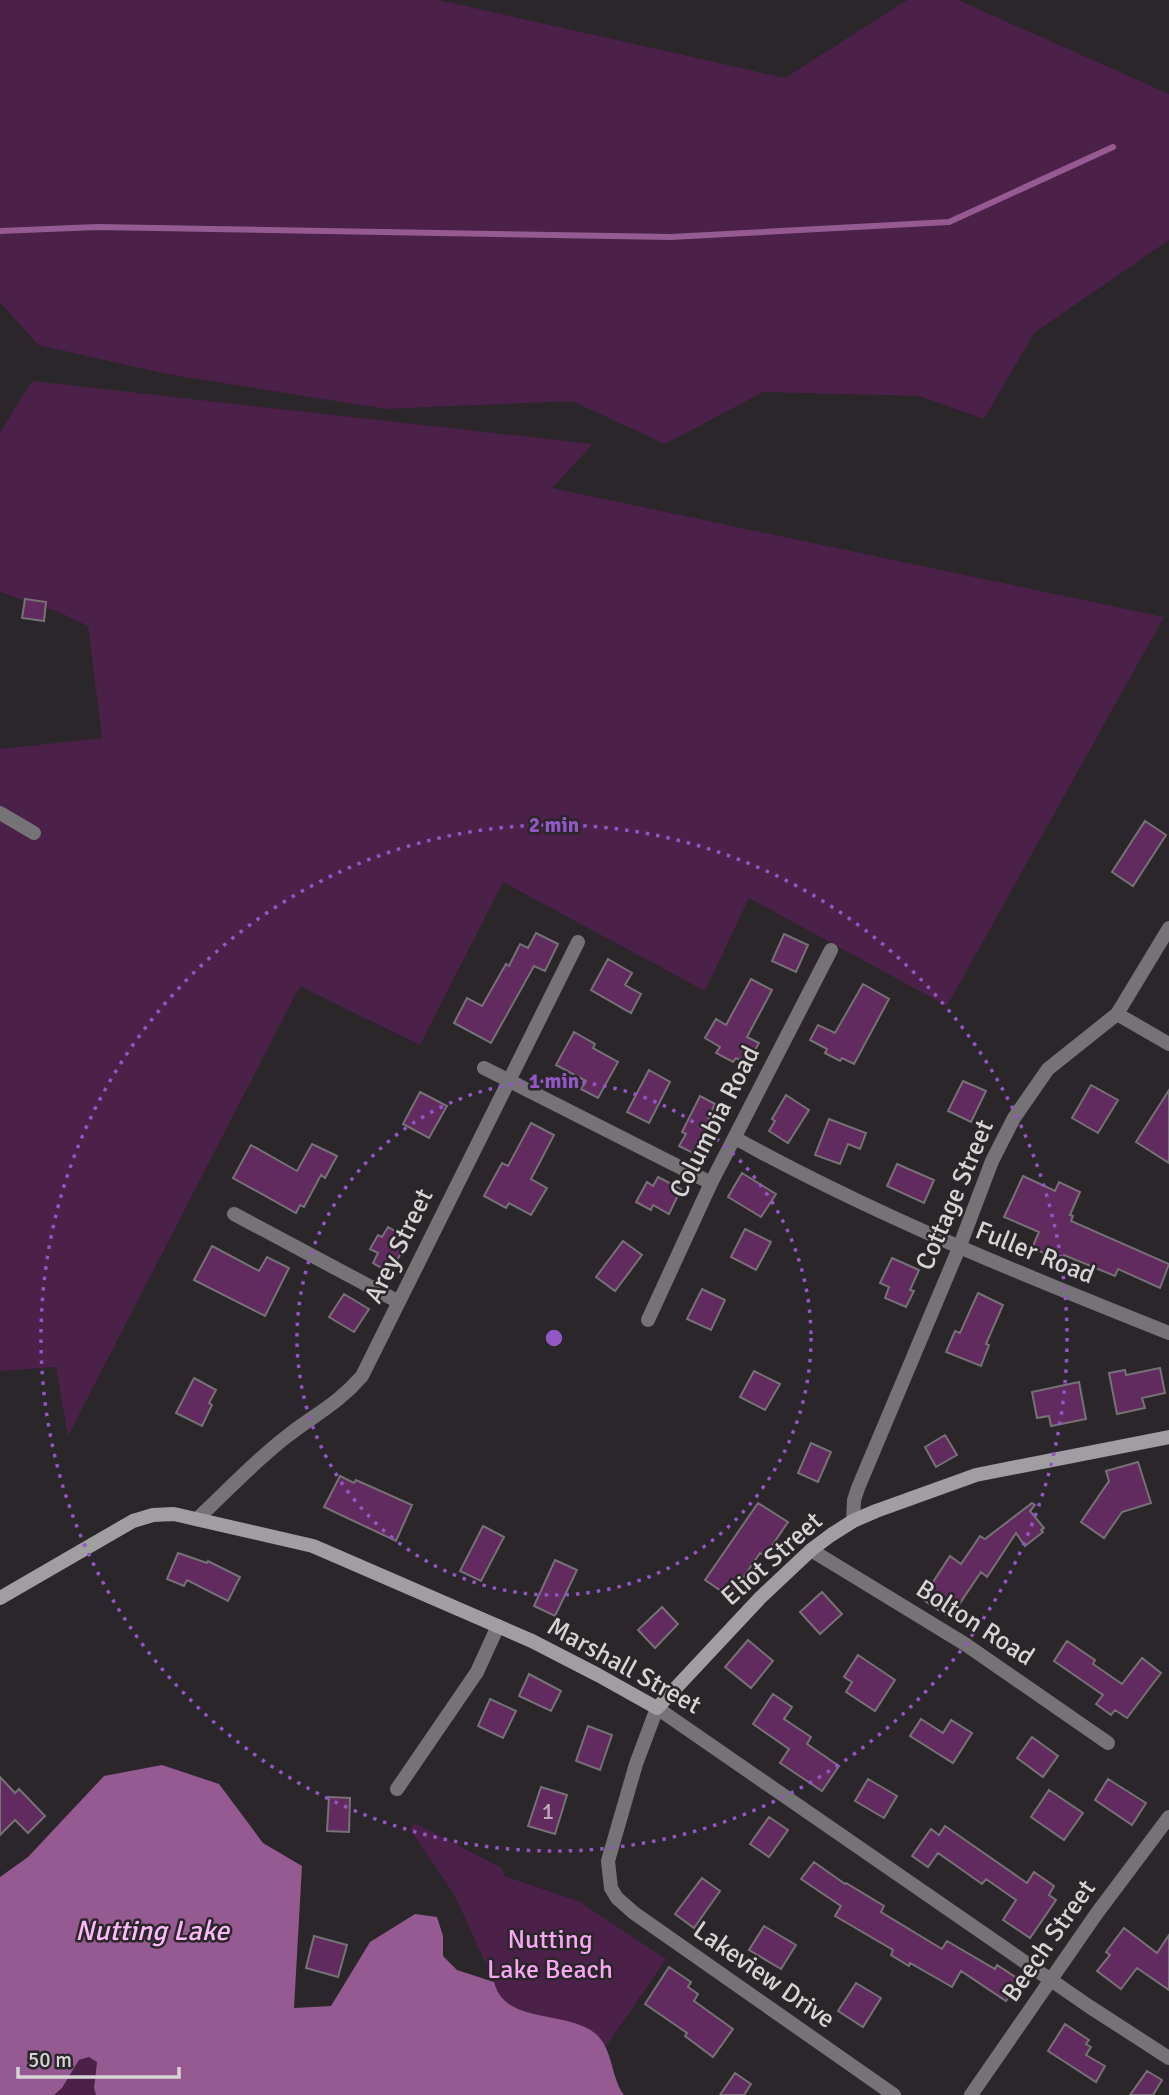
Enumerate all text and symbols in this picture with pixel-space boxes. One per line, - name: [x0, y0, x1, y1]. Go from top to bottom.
- text: 2 min: [529, 812, 579, 838]
- street label: Columbia Road: [663, 1041, 767, 1203]
- text: 1 min: [529, 1068, 579, 1094]
- street label: Cottage Street: [909, 1115, 1001, 1275]
- street label: Arey Street: [358, 1184, 440, 1308]
- street label: Fuller Road: [971, 1215, 1099, 1291]
- centre of rings: [542, 1326, 566, 1350]
- street label: Eliot Street: [715, 1505, 829, 1613]
- street label: Bolton Road: [910, 1573, 1040, 1673]
- street label: Marshall Street: [541, 1611, 707, 1721]
- house number: 1: [542, 1797, 554, 1826]
- street label: Beech Street: [995, 1874, 1103, 2008]
- water label: Nutting Lake: [75, 1914, 231, 1948]
- street label: Lakeview Drive: [687, 1914, 841, 2036]
- park label: Nutting Lake Beach: [487, 1924, 613, 1986]
- scale bar: [18, 2036, 178, 2080]
- text: 50 m: [28, 2047, 72, 2073]

